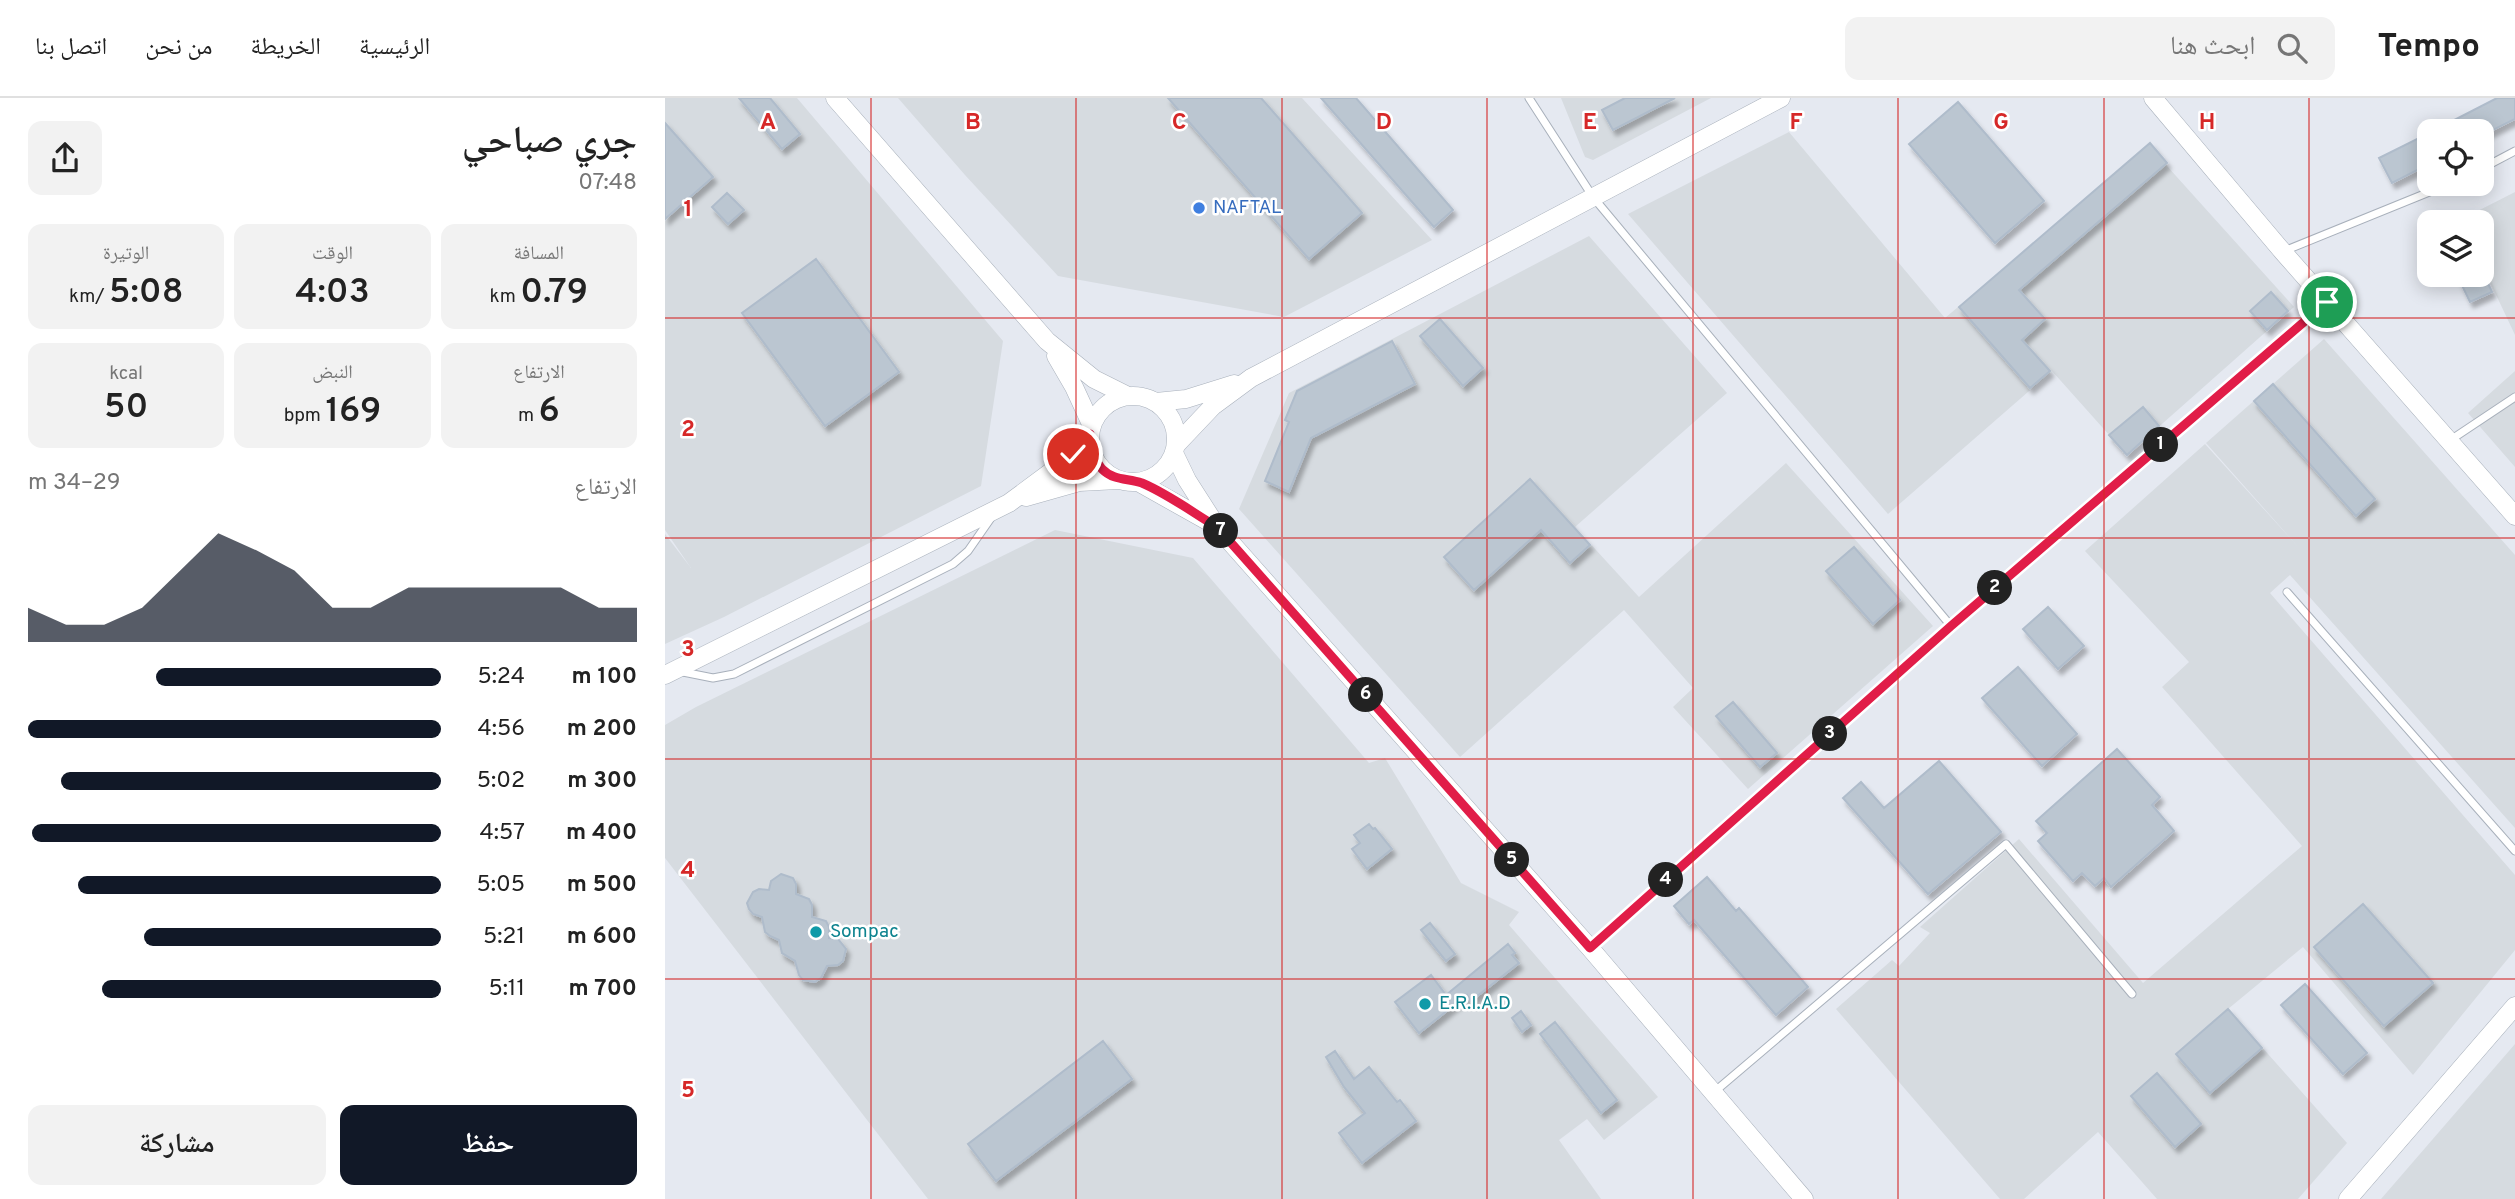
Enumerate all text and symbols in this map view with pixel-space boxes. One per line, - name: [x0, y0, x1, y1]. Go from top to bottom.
- search box: [1845, 17, 2335, 80]
- text: Tempo: [2377, 27, 2480, 69]
- icon: search: [2273, 29, 2311, 67]
- text: ابحث هنا: [2170, 31, 2255, 64]
- text: اتصل بنا: [35, 33, 107, 63]
- text: من نحن: [145, 33, 212, 63]
- text: الخريطة: [250, 33, 321, 63]
- text: الرئيسية: [359, 33, 430, 63]
- text: A: [760, 109, 776, 138]
- text: B: [965, 109, 981, 138]
- text: C: [1172, 109, 1186, 138]
- text: D: [1376, 109, 1392, 138]
- text: E: [1583, 109, 1597, 138]
- text: F: [1789, 109, 1803, 138]
- text: G: [1993, 109, 2009, 138]
- text: H: [2199, 109, 2215, 138]
- text: جري صباحي: [462, 118, 637, 167]
- map controls: [2417, 119, 2494, 287]
- button: locate: [2417, 119, 2494, 196]
- button: share: [28, 121, 102, 195]
- text: 07:48: [578, 169, 637, 198]
- text: 1: [683, 196, 693, 225]
- place label: NAFTAL: [1213, 196, 1282, 220]
- marker: NAFTAL: [1191, 200, 1207, 216]
- button: layers: [2417, 210, 2494, 287]
- text: الوتيرة: [103, 242, 149, 266]
- text: الوقت: [312, 242, 353, 266]
- text: المسافة: [514, 242, 564, 266]
- text: 5:08: [109, 271, 183, 315]
- text: 4:03: [295, 271, 370, 315]
- text: 0.79: [520, 271, 588, 315]
- pin: [2297, 272, 2357, 332]
- icon: arrive: [2308, 283, 2346, 321]
- text: /km: [69, 285, 109, 309]
- text: km: [489, 285, 520, 309]
- text: النبض: [312, 361, 353, 385]
- text: الارتفاع: [513, 361, 565, 385]
- text: kcal: [109, 362, 143, 386]
- text: 50: [104, 386, 148, 430]
- text: 169: [325, 390, 381, 434]
- text: 6: [538, 390, 560, 434]
- text: bpm: [284, 404, 325, 428]
- text: m: [518, 404, 538, 428]
- text: 2: [681, 416, 695, 445]
- pin: [1043, 424, 1103, 484]
- pin: 1: [2143, 428, 2179, 462]
- text: 1: [2157, 432, 2164, 456]
- icon: check: [1054, 435, 1092, 473]
- text: 29–34 m: [28, 469, 121, 498]
- text: الارتفاع: [574, 474, 637, 503]
- pin: 7: [1203, 514, 1239, 548]
- text: 7: [1215, 518, 1226, 542]
- pin: 2: [1977, 570, 2013, 606]
- text: 2: [1989, 575, 2000, 599]
- text: 3: [681, 636, 695, 665]
- text: 5:24: [477, 663, 525, 692]
- text: 100 m: [572, 663, 637, 692]
- pin: 6: [1349, 678, 1383, 712]
- text: 6: [1360, 682, 1371, 706]
- text: 4:56: [478, 715, 525, 744]
- text: 200 m: [567, 715, 637, 744]
- pin: 3: [1813, 716, 1847, 752]
- text: 3: [1824, 721, 1835, 745]
- text: 5:02: [477, 767, 525, 796]
- text: 300 m: [567, 767, 637, 796]
- text: 4:57: [479, 819, 525, 848]
- text: 400 m: [566, 819, 637, 848]
- pin: 5: [1495, 842, 1529, 878]
- text: 5: [1506, 847, 1517, 871]
- text: 4: [681, 857, 695, 886]
- pin: 4: [1649, 862, 1683, 898]
- text: 4: [1659, 867, 1672, 891]
- text: 5:05: [476, 871, 525, 900]
- text: 500 m: [567, 871, 637, 900]
- place label: Sompac: [830, 920, 899, 944]
- text: 5:21: [483, 923, 525, 952]
- text: 600 m: [567, 923, 637, 952]
- marker: Sompac: [808, 924, 824, 940]
- text: 5:11: [488, 975, 525, 1004]
- text: 700 m: [568, 975, 637, 1004]
- place label: E.R.I.A.D: [1439, 992, 1511, 1016]
- marker: E.R.I.A.D: [1417, 996, 1433, 1012]
- text: 5: [681, 1077, 695, 1106]
- button: مشاركة: [28, 1105, 326, 1185]
- button: حفظ: [340, 1105, 637, 1185]

